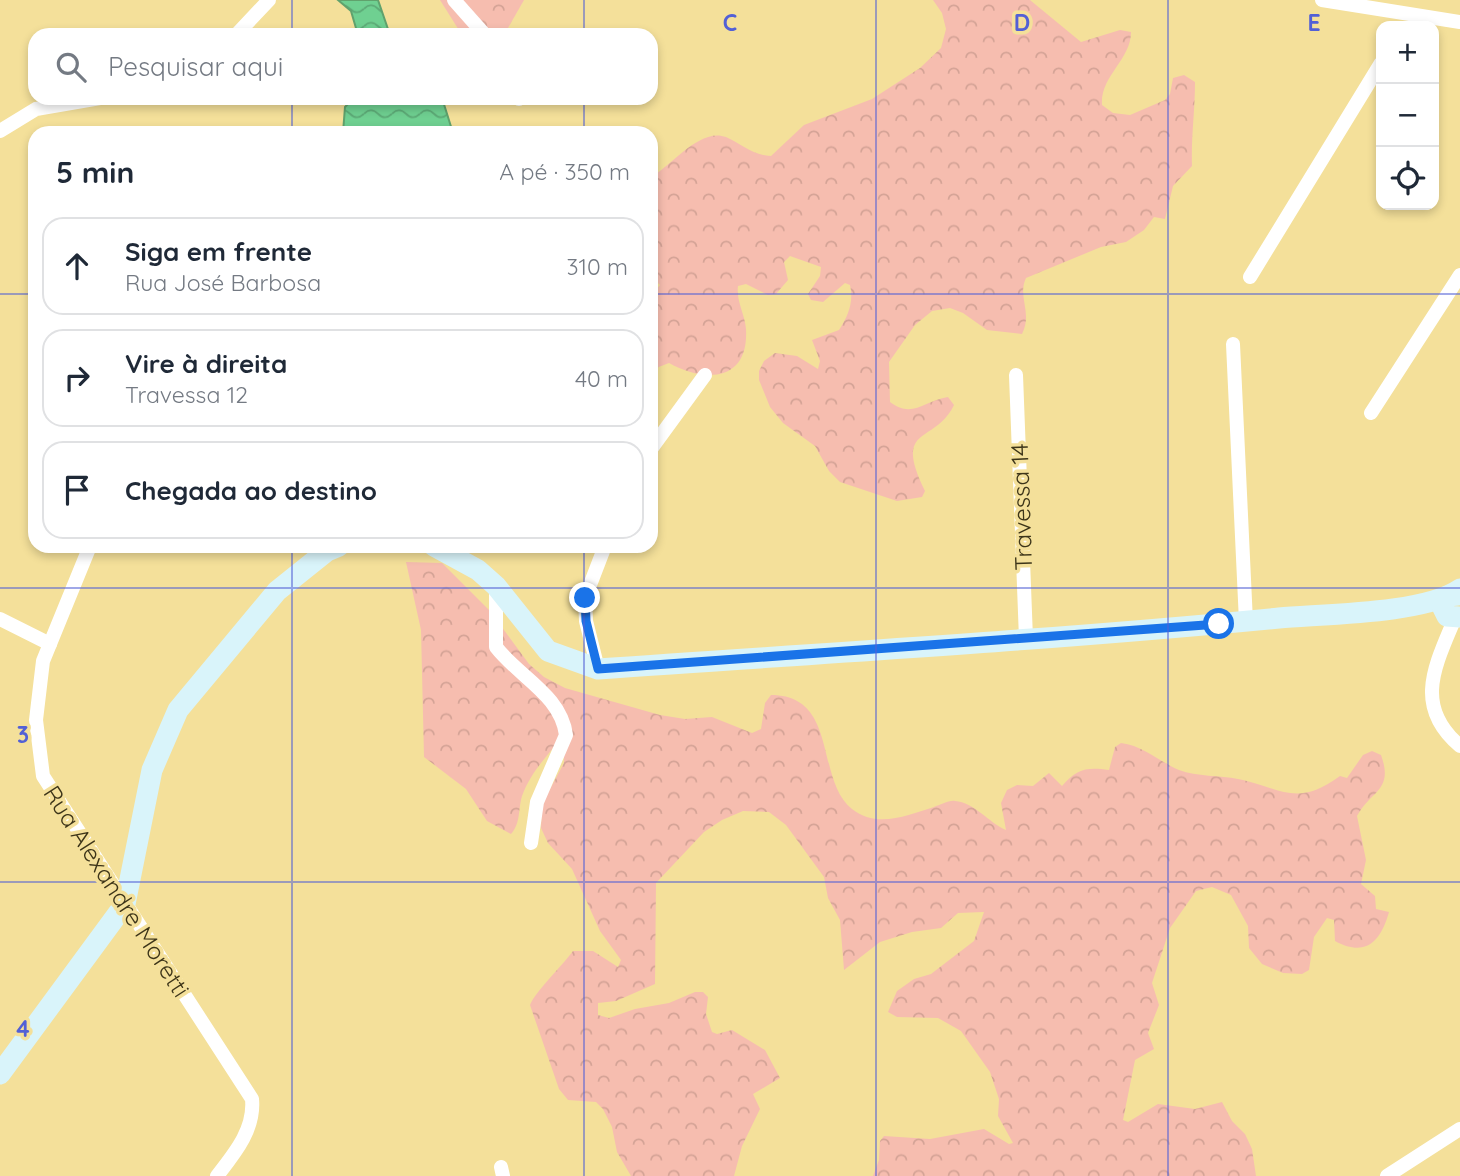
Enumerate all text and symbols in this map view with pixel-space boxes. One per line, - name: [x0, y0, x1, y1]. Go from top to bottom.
- text: C: [723, 8, 737, 37]
- text: D: [1014, 8, 1030, 37]
- text: E: [1307, 8, 1321, 37]
- map controls: [1376, 21, 1439, 210]
- button: +: [1376, 21, 1439, 84]
- search box: [28, 28, 658, 105]
- icon: search: [52, 48, 90, 86]
- text: Pesquisar aqui: [108, 50, 283, 83]
- button: −: [1376, 84, 1439, 147]
- button: locate: [1376, 147, 1439, 210]
- text: 5 min: [56, 153, 134, 191]
- text: A pé · 350 m: [499, 157, 630, 186]
- text: Siga em frente: [125, 235, 312, 268]
- icon: ahead: [58, 247, 96, 285]
- text: 310 m: [566, 252, 628, 281]
- text: Rua José Barbosa: [125, 268, 321, 297]
- text: Vire à direita: [125, 347, 287, 380]
- icon: right: [58, 359, 96, 397]
- text: 40 m: [575, 364, 628, 393]
- text: Travessa 12: [125, 380, 248, 409]
- street label: Travessa 14: [1004, 443, 1038, 571]
- icon: arrive: [58, 471, 96, 509]
- text: Chegada ao destino: [125, 474, 377, 507]
- route end: [569, 582, 600, 613]
- route start: [1203, 608, 1234, 639]
- text: 3: [17, 720, 29, 749]
- street label: Rua Alexandre Moretti: [37, 780, 197, 1002]
- text: 4: [16, 1014, 30, 1043]

